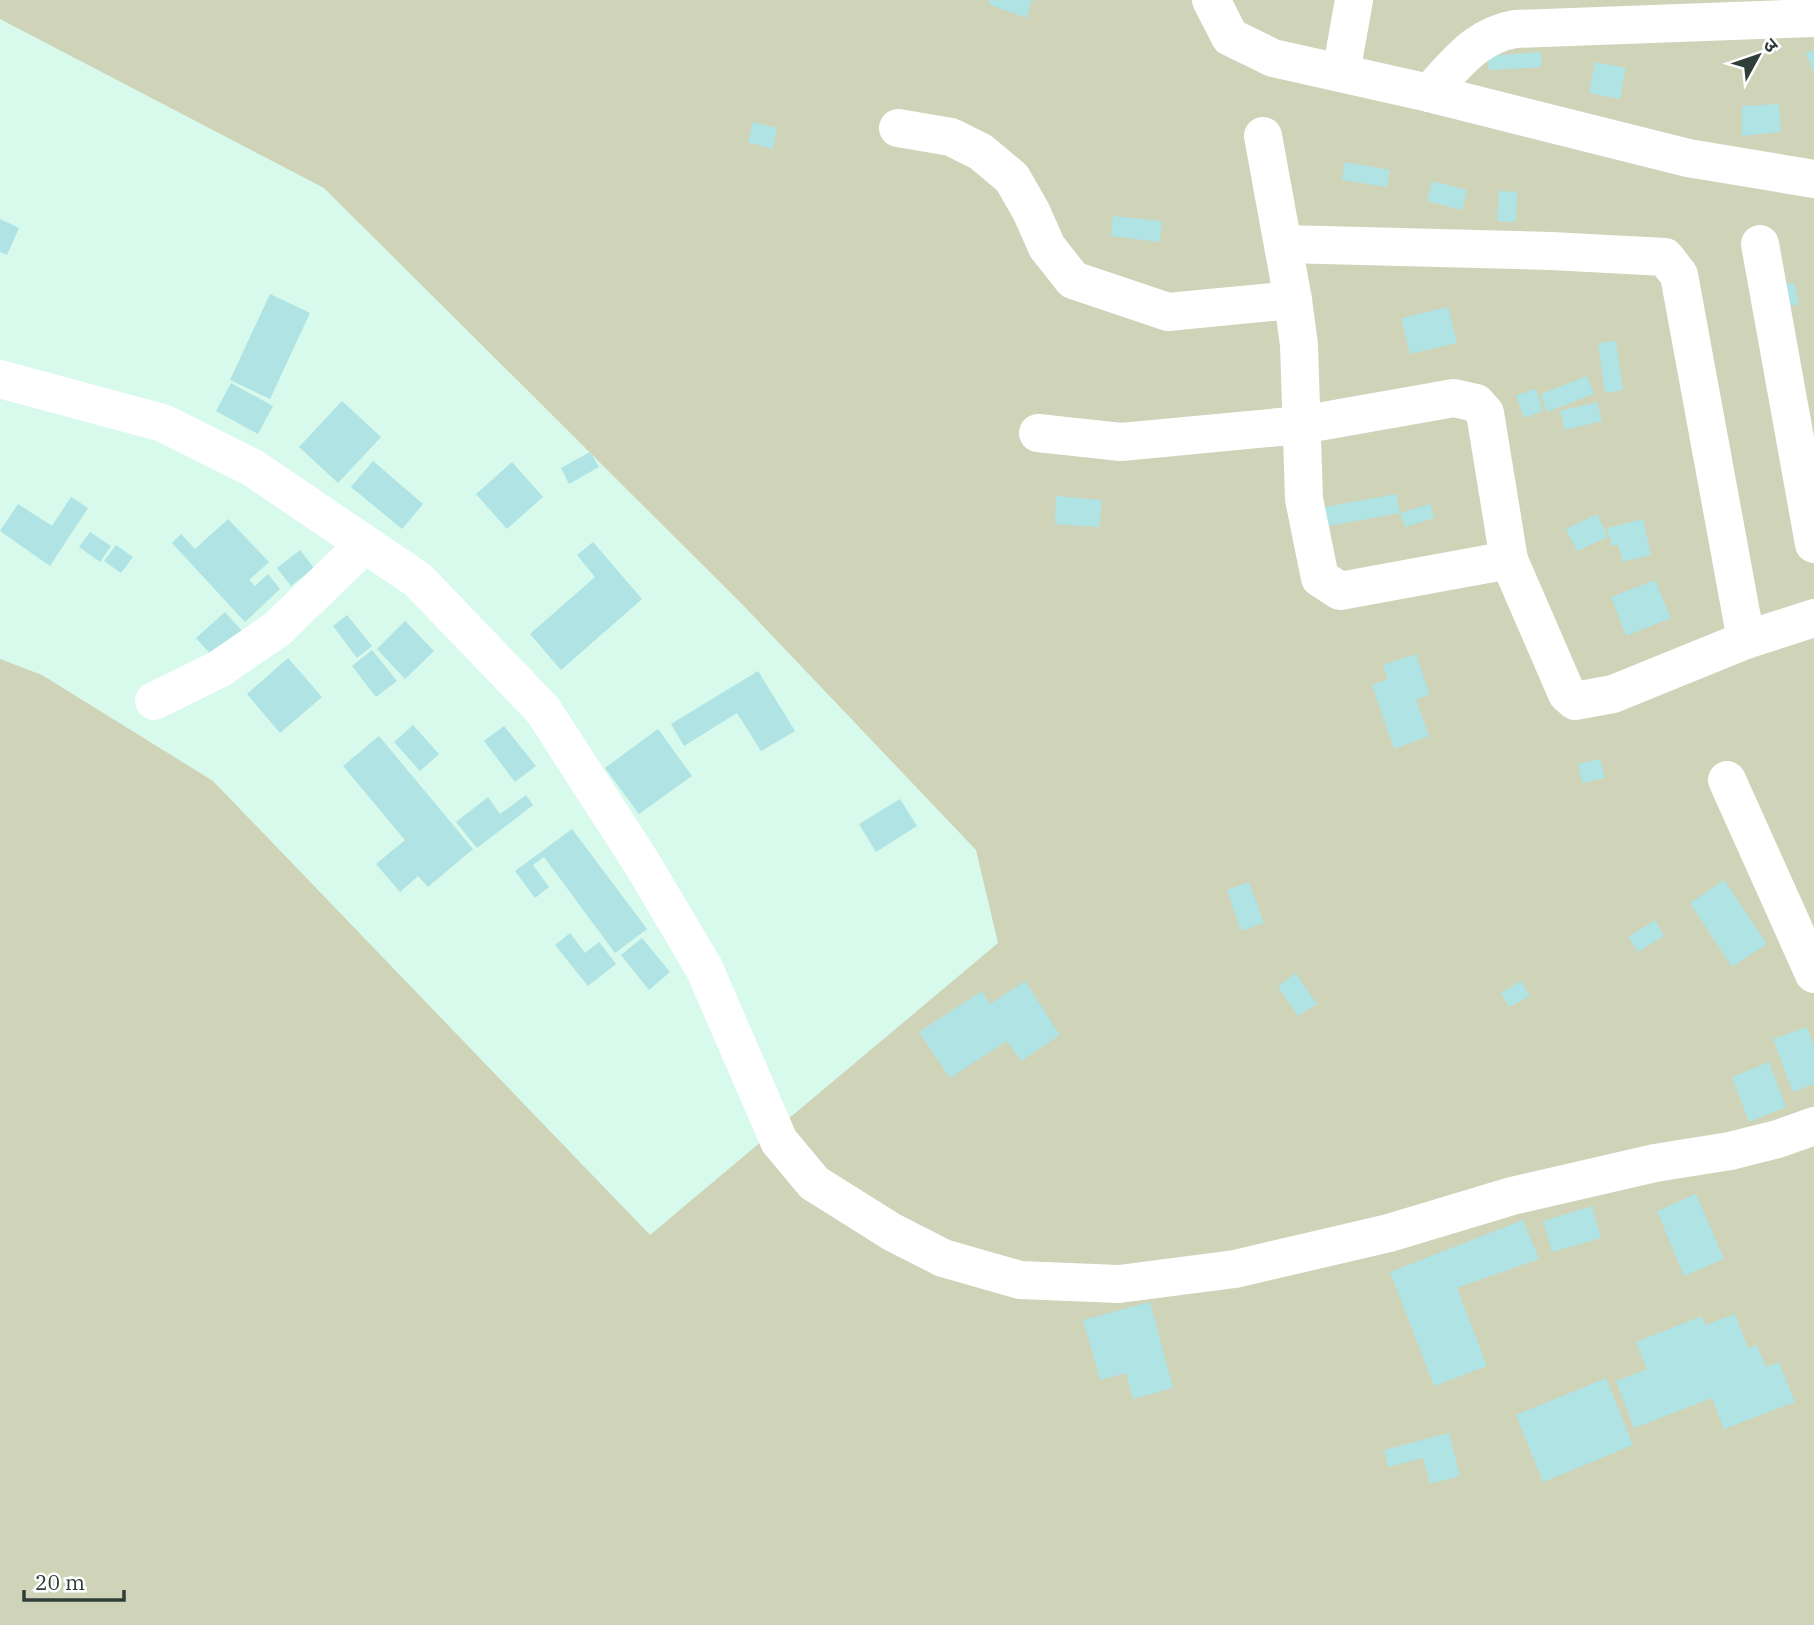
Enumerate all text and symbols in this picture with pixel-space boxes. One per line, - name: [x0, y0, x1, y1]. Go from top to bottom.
- north arrow: [1723, 21, 1793, 91]
- text: उ: [1758, 33, 1784, 58]
- scale bar: [24, 1558, 124, 1602]
- text: 20 m: [35, 1568, 85, 1596]

